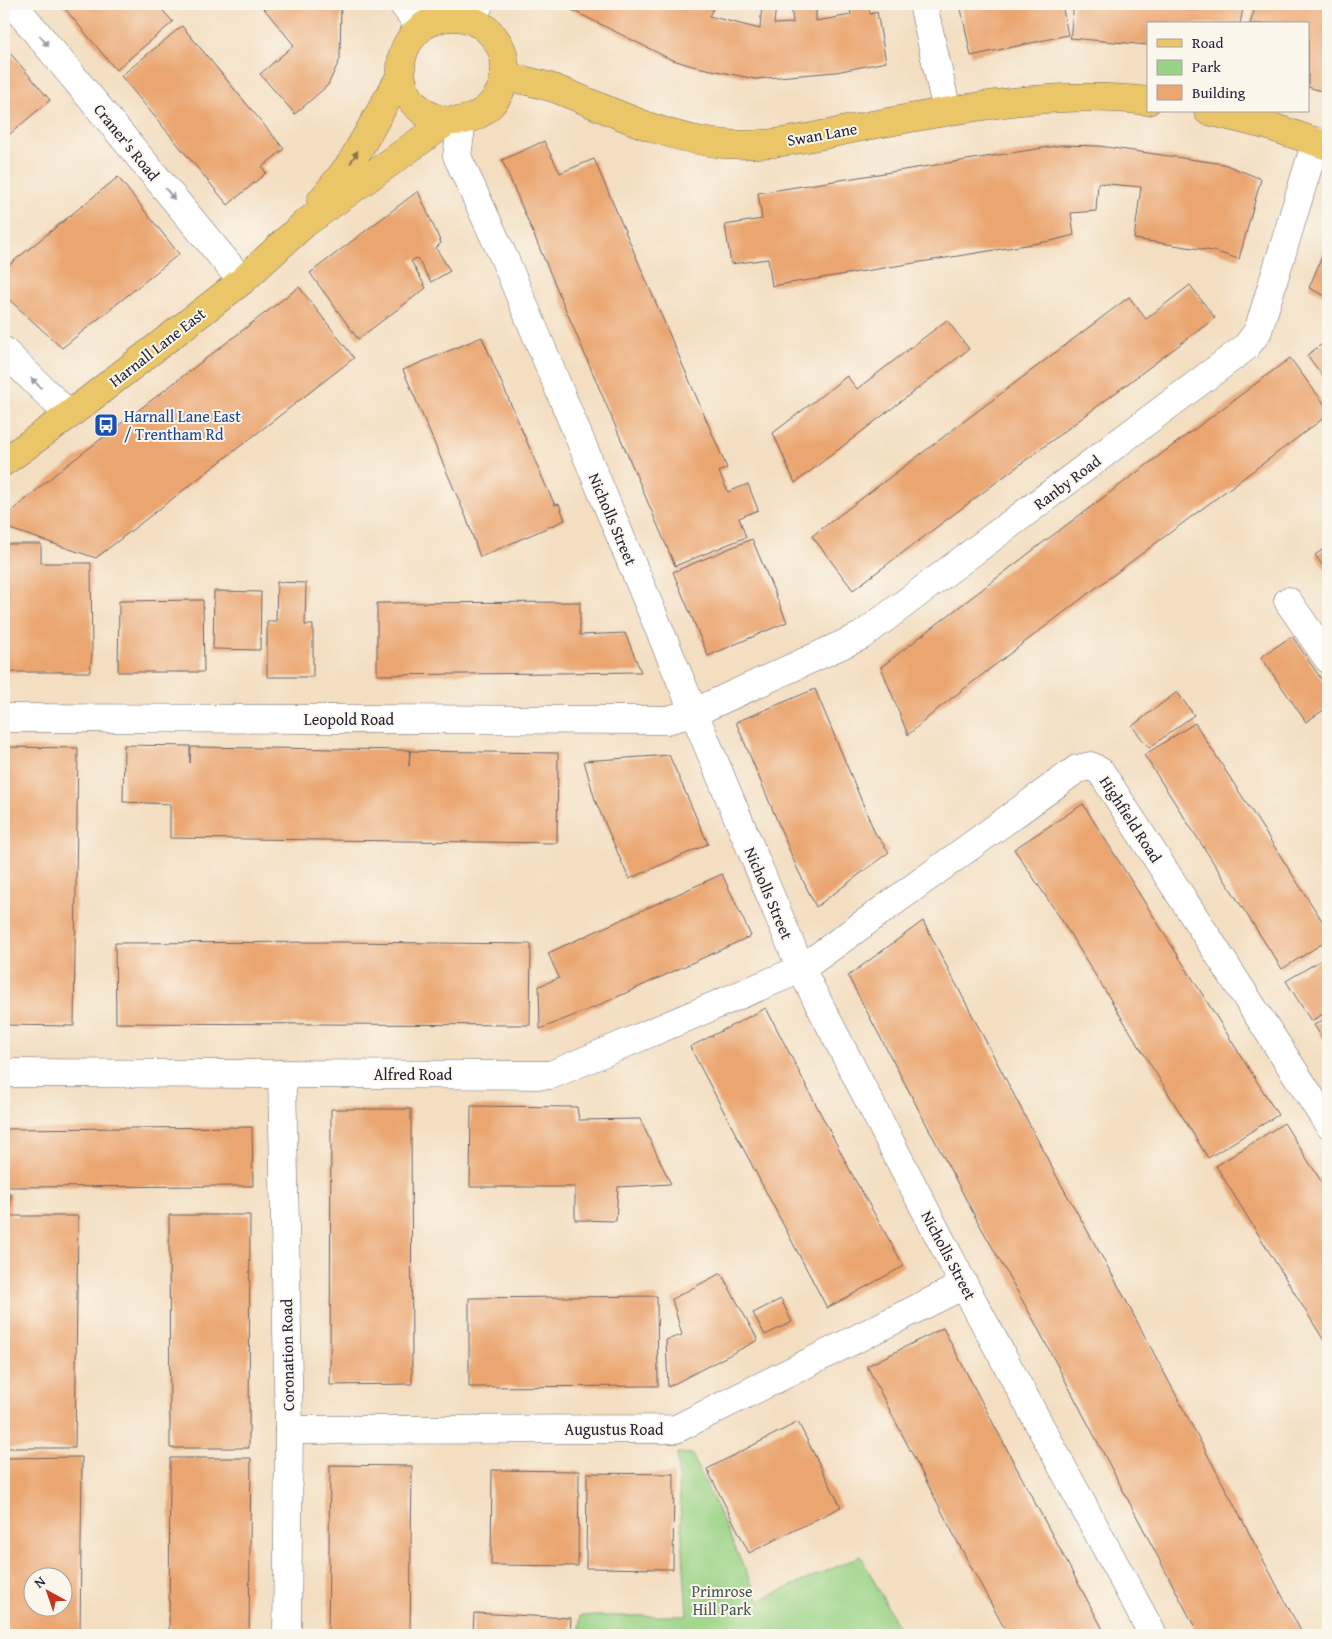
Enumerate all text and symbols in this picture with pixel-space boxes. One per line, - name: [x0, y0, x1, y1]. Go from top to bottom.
- legend: [1147, 22, 1310, 112]
- text: Road: [1192, 32, 1223, 53]
- one-way arrow: [39, 35, 50, 48]
- text: Park: [1192, 56, 1221, 77]
- text: Building: [1192, 82, 1246, 103]
- street label: Craner's Road: [88, 98, 166, 186]
- street label: Swan Lane: [785, 116, 859, 152]
- one-way arrow: [350, 151, 359, 164]
- one-way arrow: [164, 187, 175, 200]
- street label: Harnall Lane East: [104, 301, 211, 392]
- one-way arrow: [31, 377, 43, 389]
- place label: Harnall Lane East / Trentham Rd: [124, 404, 241, 446]
- bus stop icon: Harnall Lane East / Trentham Rd: [93, 412, 119, 438]
- street label: Ranby Road: [1028, 448, 1106, 515]
- street label: Nicholls Street: [583, 469, 643, 569]
- street label: Leopold Road: [304, 707, 395, 731]
- street label: Highfield Road: [1094, 771, 1168, 868]
- street label: Nicholls Street: [739, 843, 799, 943]
- street label: Alfred Road: [374, 1062, 453, 1086]
- street label: Nicholls Street: [915, 1206, 983, 1304]
- street label: Coronation Road: [274, 1298, 300, 1411]
- street label: Augustus Road: [565, 1417, 664, 1441]
- north arrow: [22, 1566, 72, 1616]
- text: N: [30, 1571, 50, 1593]
- park label: Primrose Hill Park: [691, 1579, 753, 1621]

